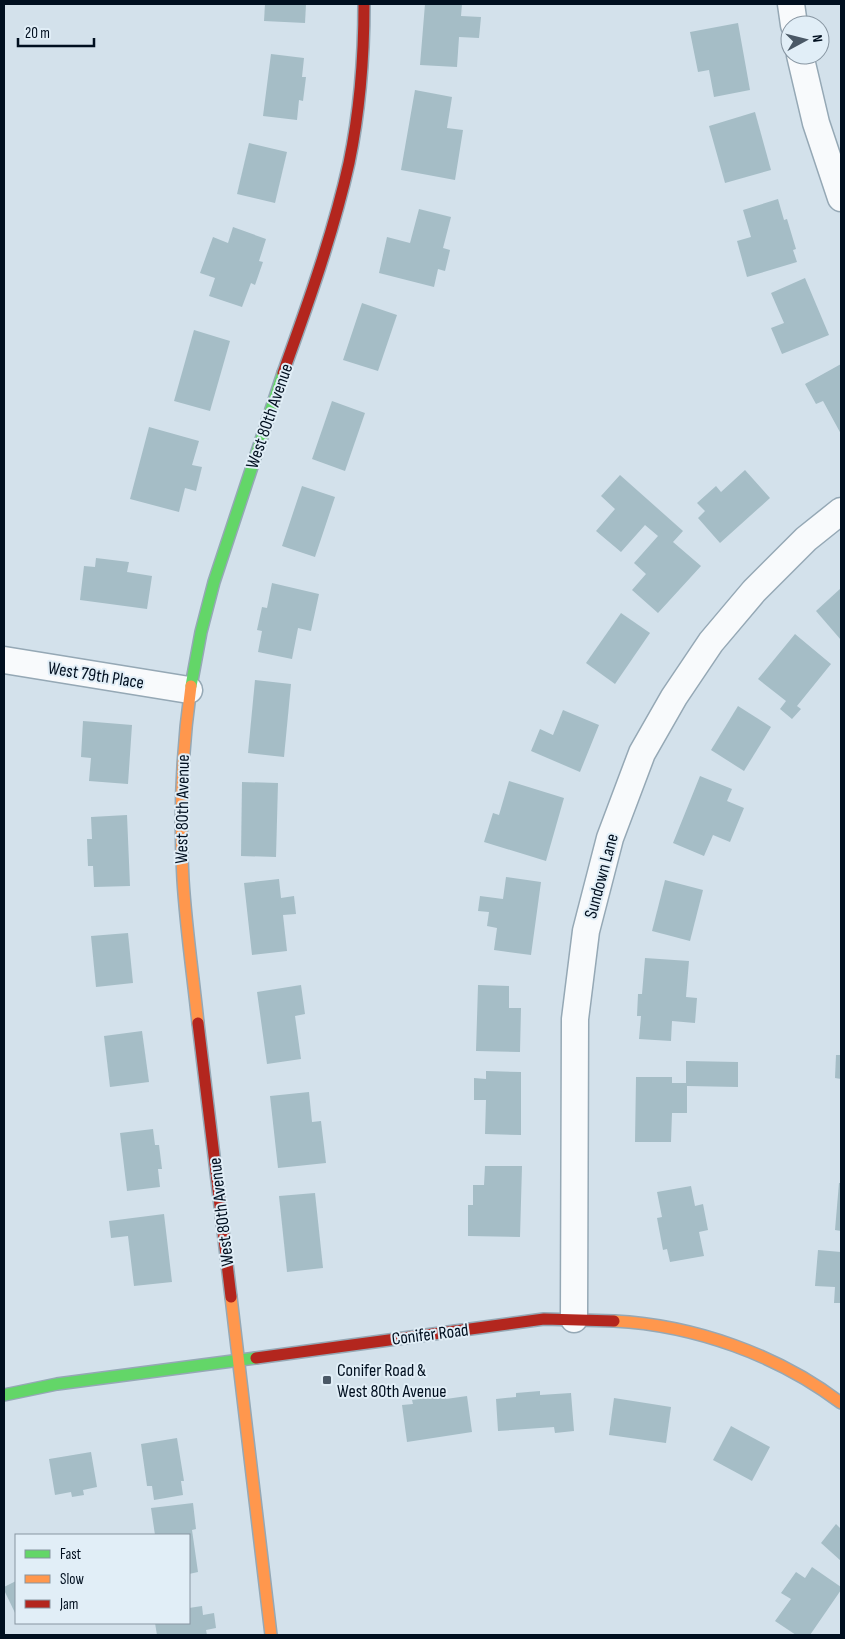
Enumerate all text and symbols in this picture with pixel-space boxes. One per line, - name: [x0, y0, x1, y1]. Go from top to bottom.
- scale bar: [18, 15, 94, 47]
- north arrow: [780, 15, 830, 65]
- text: 20 m: [25, 24, 50, 43]
- text: N: [809, 34, 826, 43]
- street label: West 80th Avenue: [242, 361, 297, 471]
- street label: West 79th Place: [46, 658, 145, 693]
- street label: West 80th Avenue: [171, 754, 194, 864]
- street label: Sundown Lane: [580, 831, 623, 921]
- street label: West 80th Avenue: [204, 1156, 239, 1268]
- street label: Conifer Road: [390, 1319, 470, 1350]
- place label: Conifer Road & West 80th Avenue: [337, 1360, 446, 1402]
- marker: Conifer Road & West 80th Avenue: [321, 1374, 333, 1386]
- legend: [15, 1534, 190, 1624]
- text: Fast: [60, 1545, 82, 1564]
- text: Slow: [60, 1570, 84, 1589]
- text: Jam: [59, 1595, 78, 1614]

